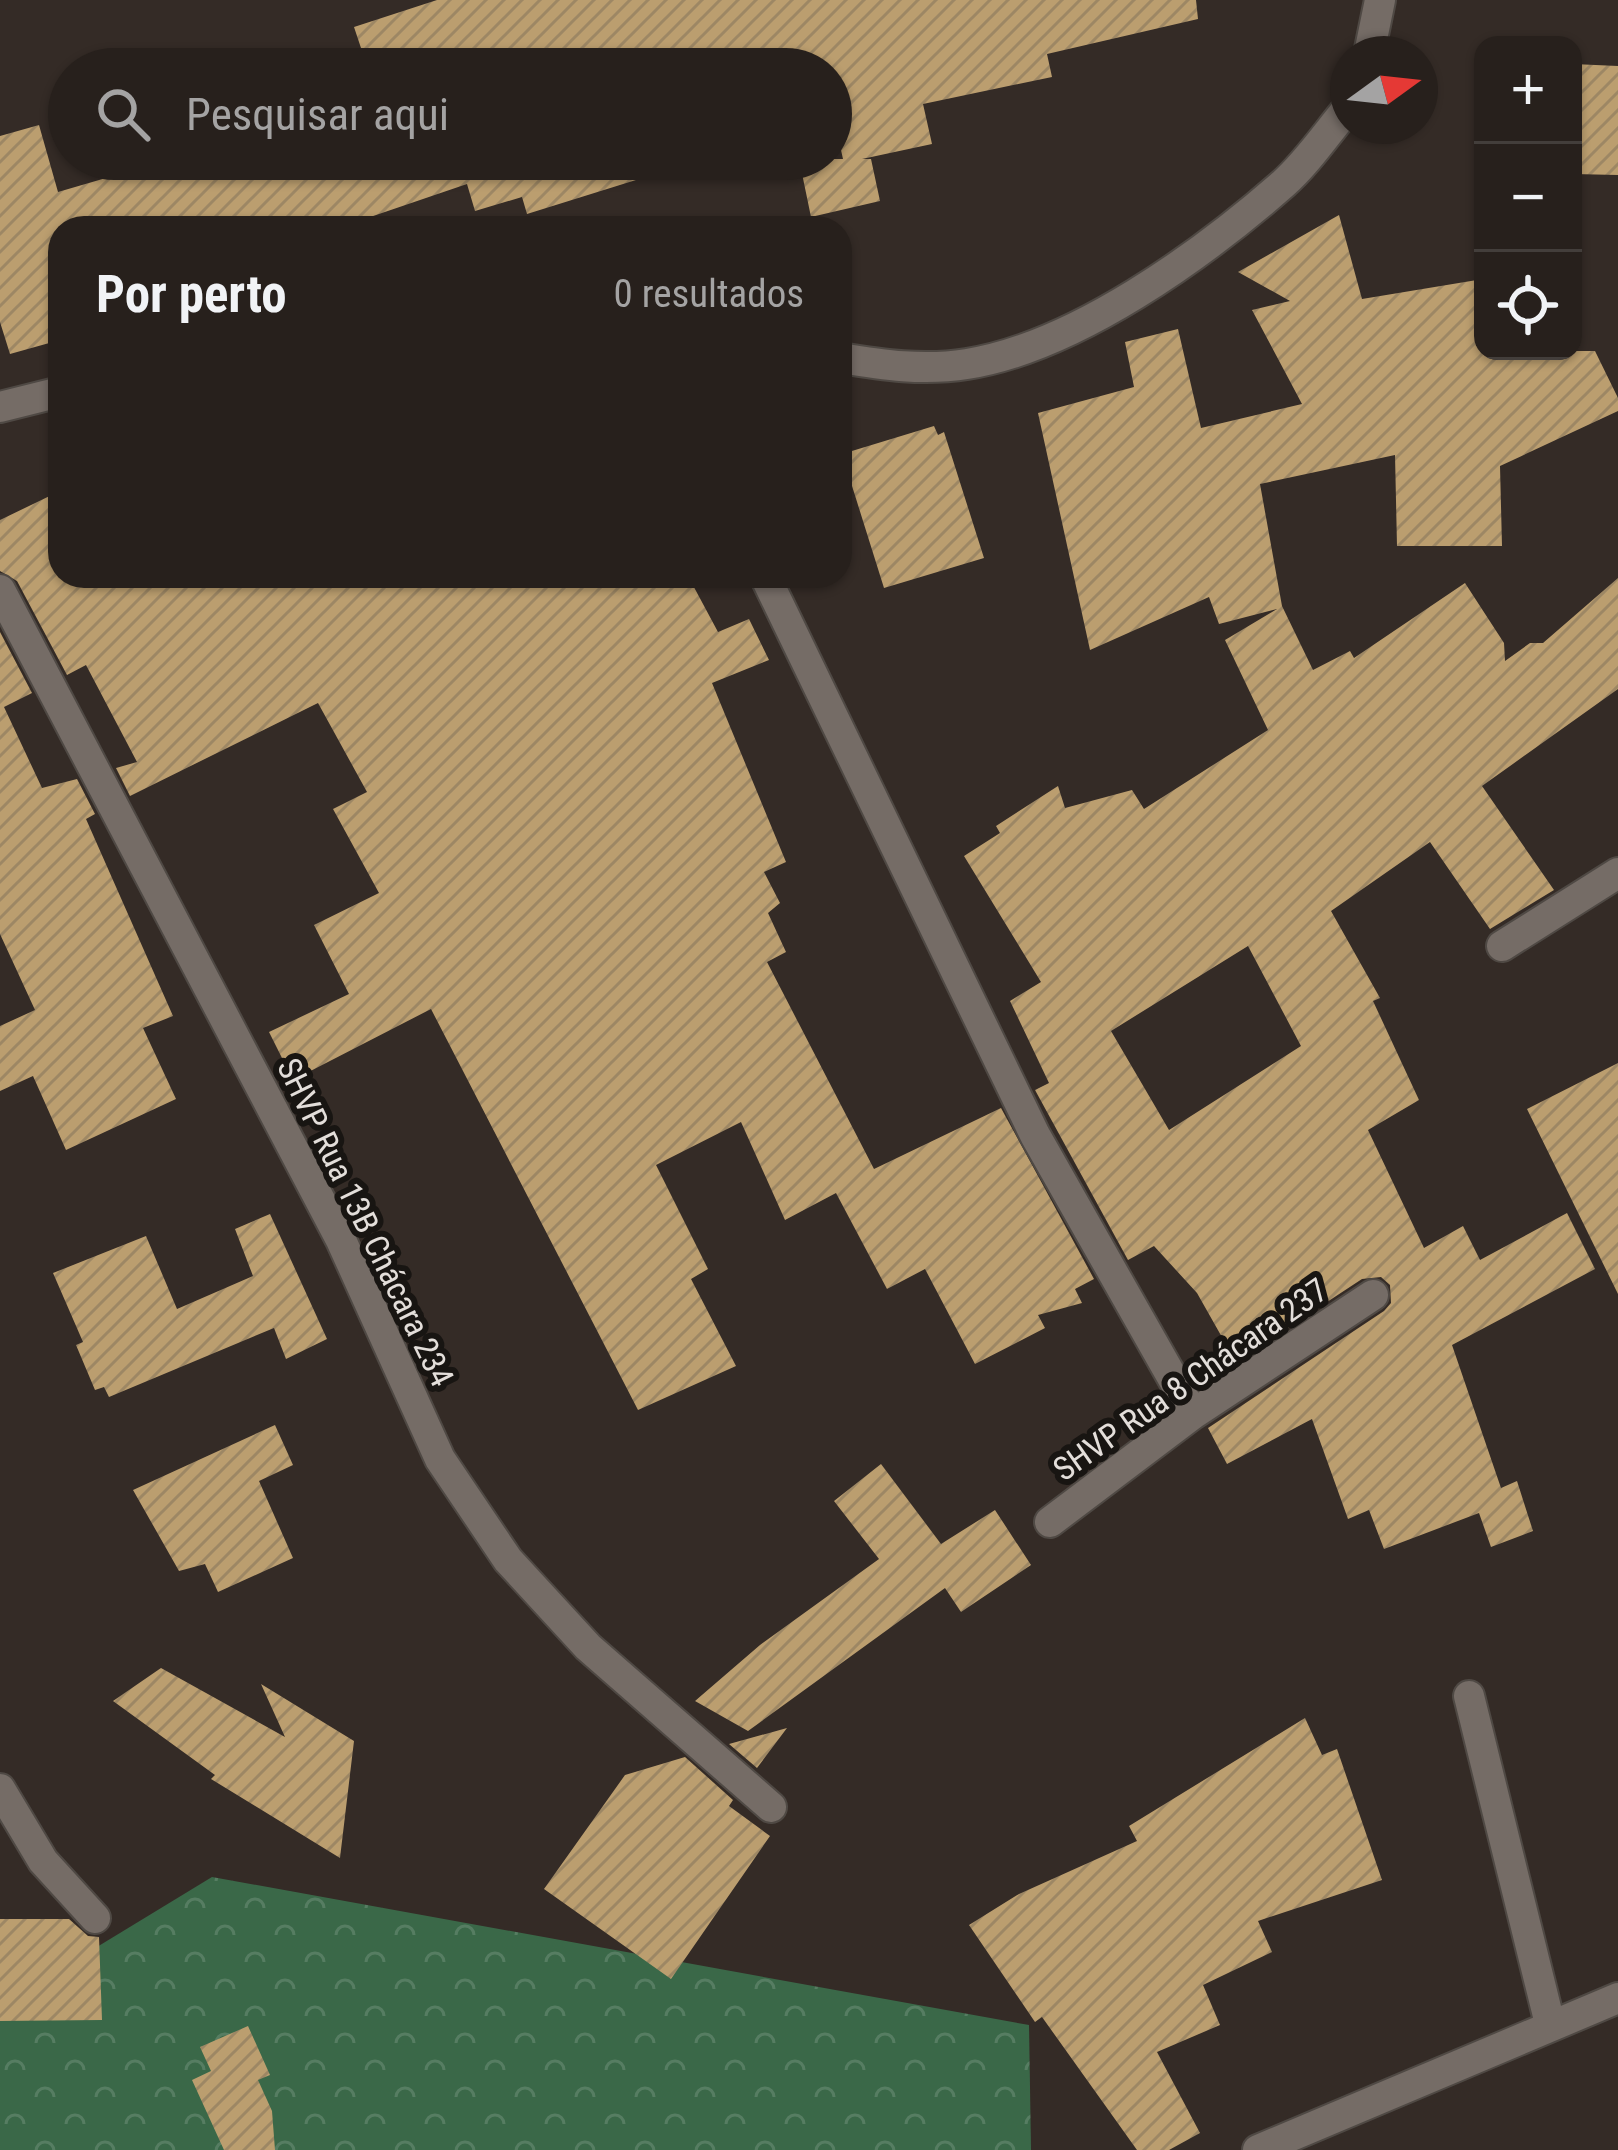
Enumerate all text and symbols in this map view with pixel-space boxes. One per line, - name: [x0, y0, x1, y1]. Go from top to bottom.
- north arrow: [1330, 36, 1438, 144]
- map controls: [1474, 36, 1582, 360]
- button: +: [1474, 36, 1582, 144]
- search box: [48, 48, 852, 180]
- icon: search: [90, 81, 156, 147]
- text: Pesquisar aqui: [186, 88, 449, 141]
- button: −: [1474, 144, 1582, 252]
- button: locate: [1474, 252, 1582, 360]
- text: Por perto: [96, 265, 287, 324]
- text: 0 resultados: [613, 271, 804, 317]
- street label: SHVP Rua 13B Chácara 234: [269, 1052, 462, 1393]
- street label: SHVP Rua 8 Chácara 237: [1046, 1270, 1335, 1489]

